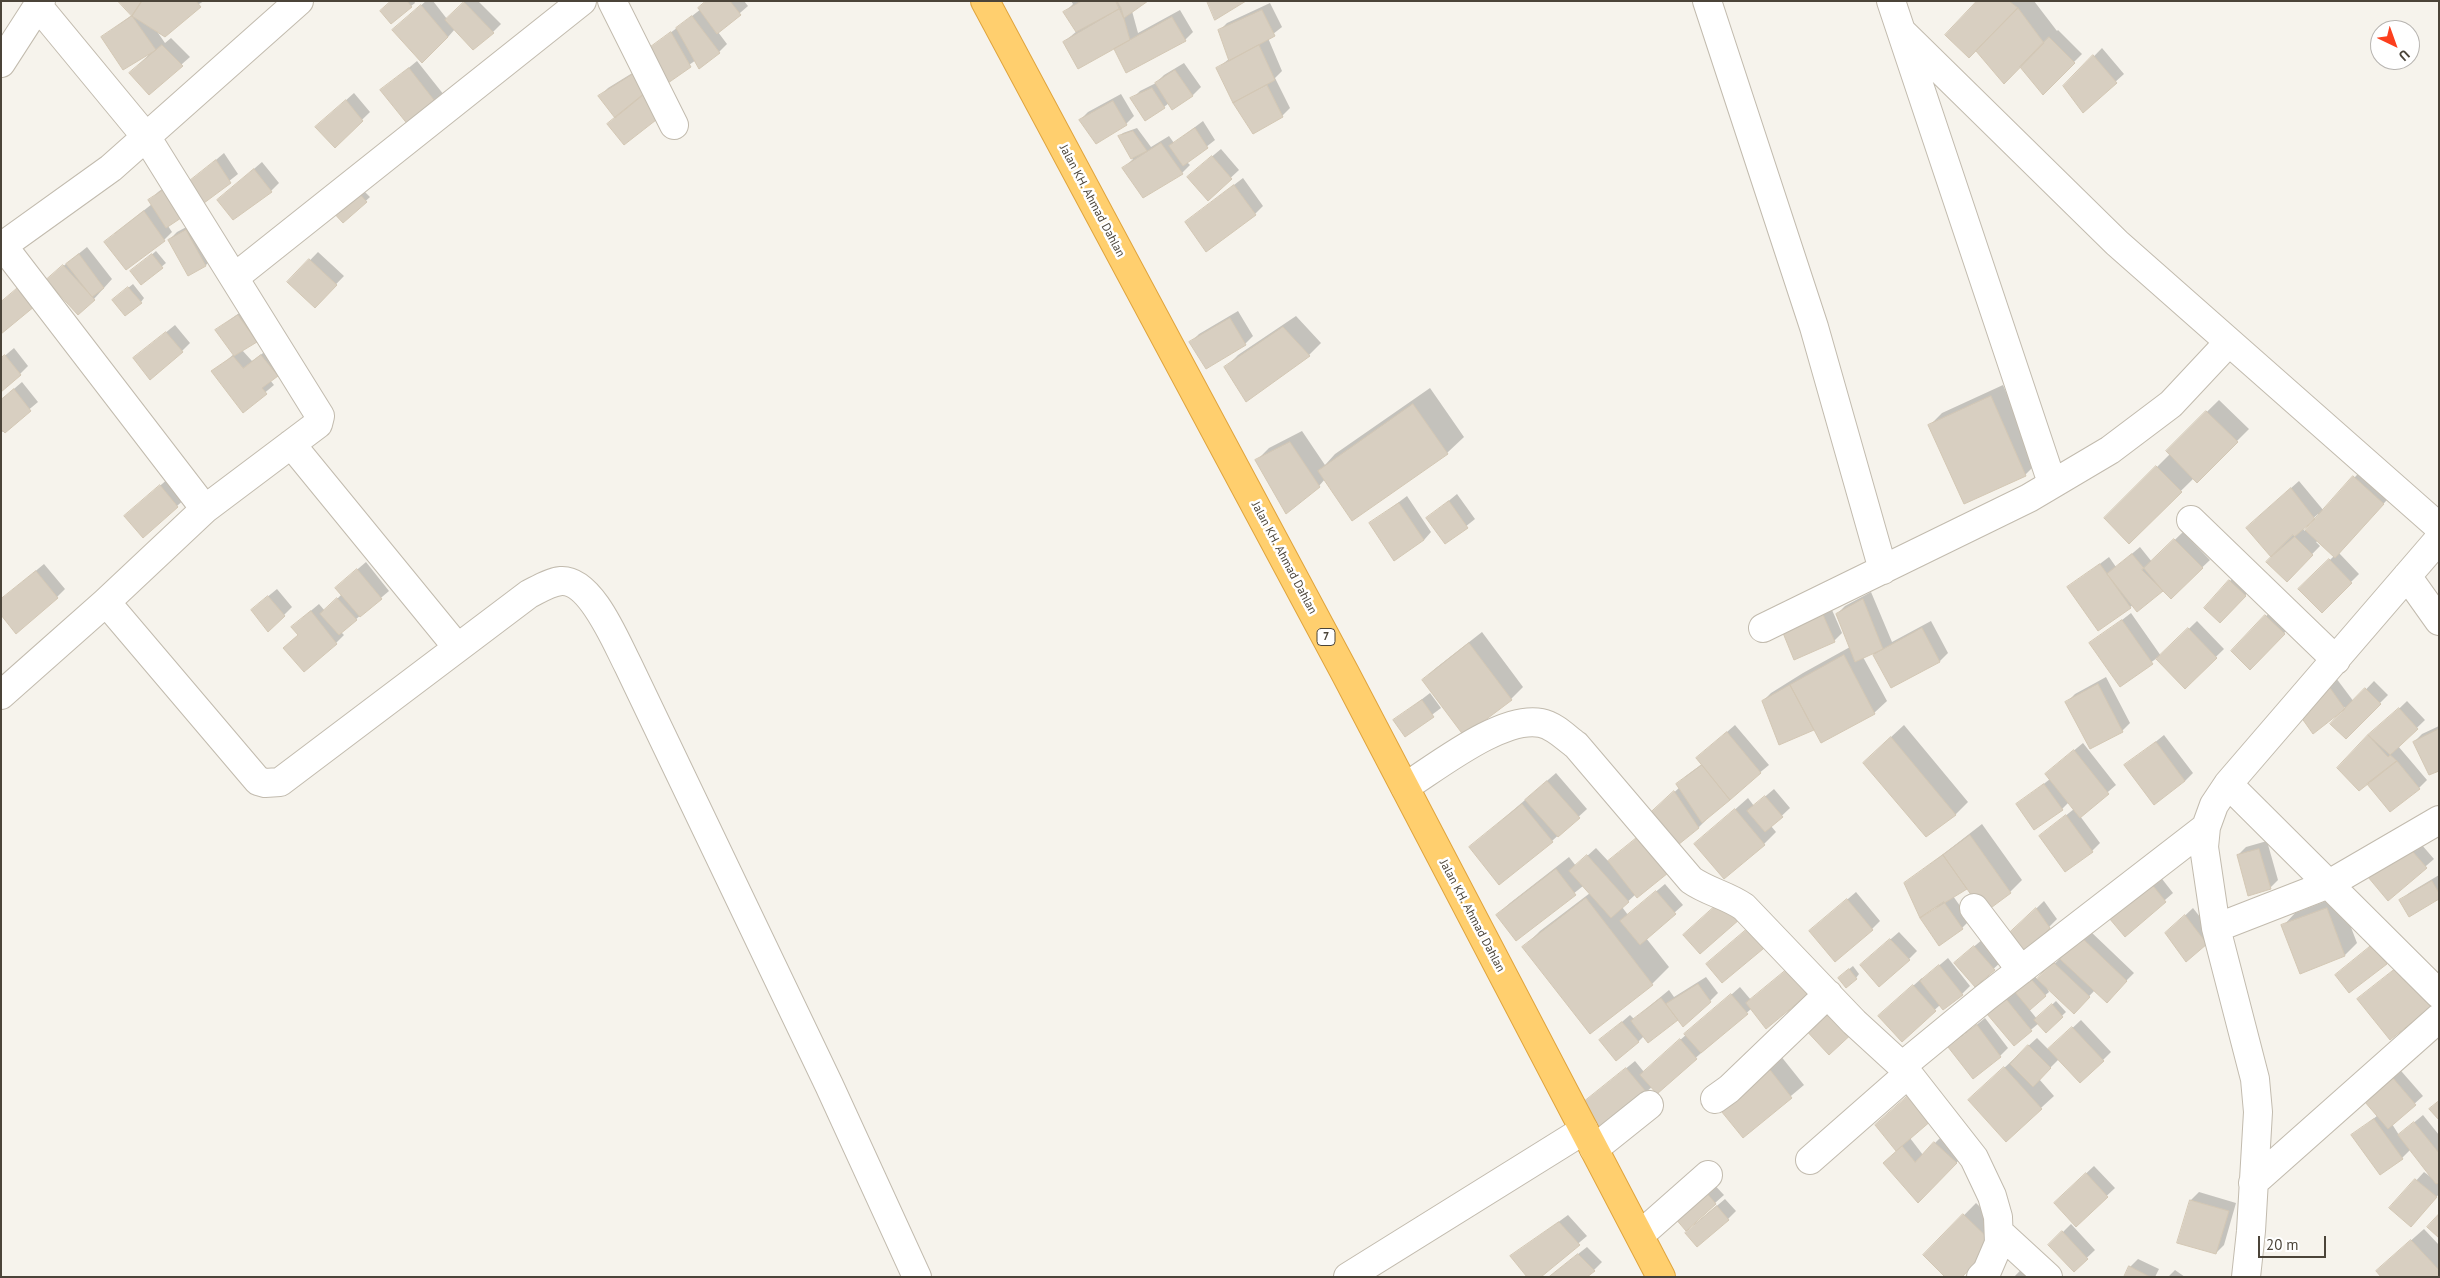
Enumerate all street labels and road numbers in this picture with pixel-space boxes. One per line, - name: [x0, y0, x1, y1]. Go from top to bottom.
- street label: Jalan KH. Ahmad Dahlan: [1056, 142, 1128, 260]
- street label: Jalan KH. Ahmad Dahlan: [1248, 499, 1320, 617]
- road number: 7: [1317, 628, 1335, 646]
- street label: Jalan KH. Ahmad Dahlan: [1436, 857, 1508, 975]

